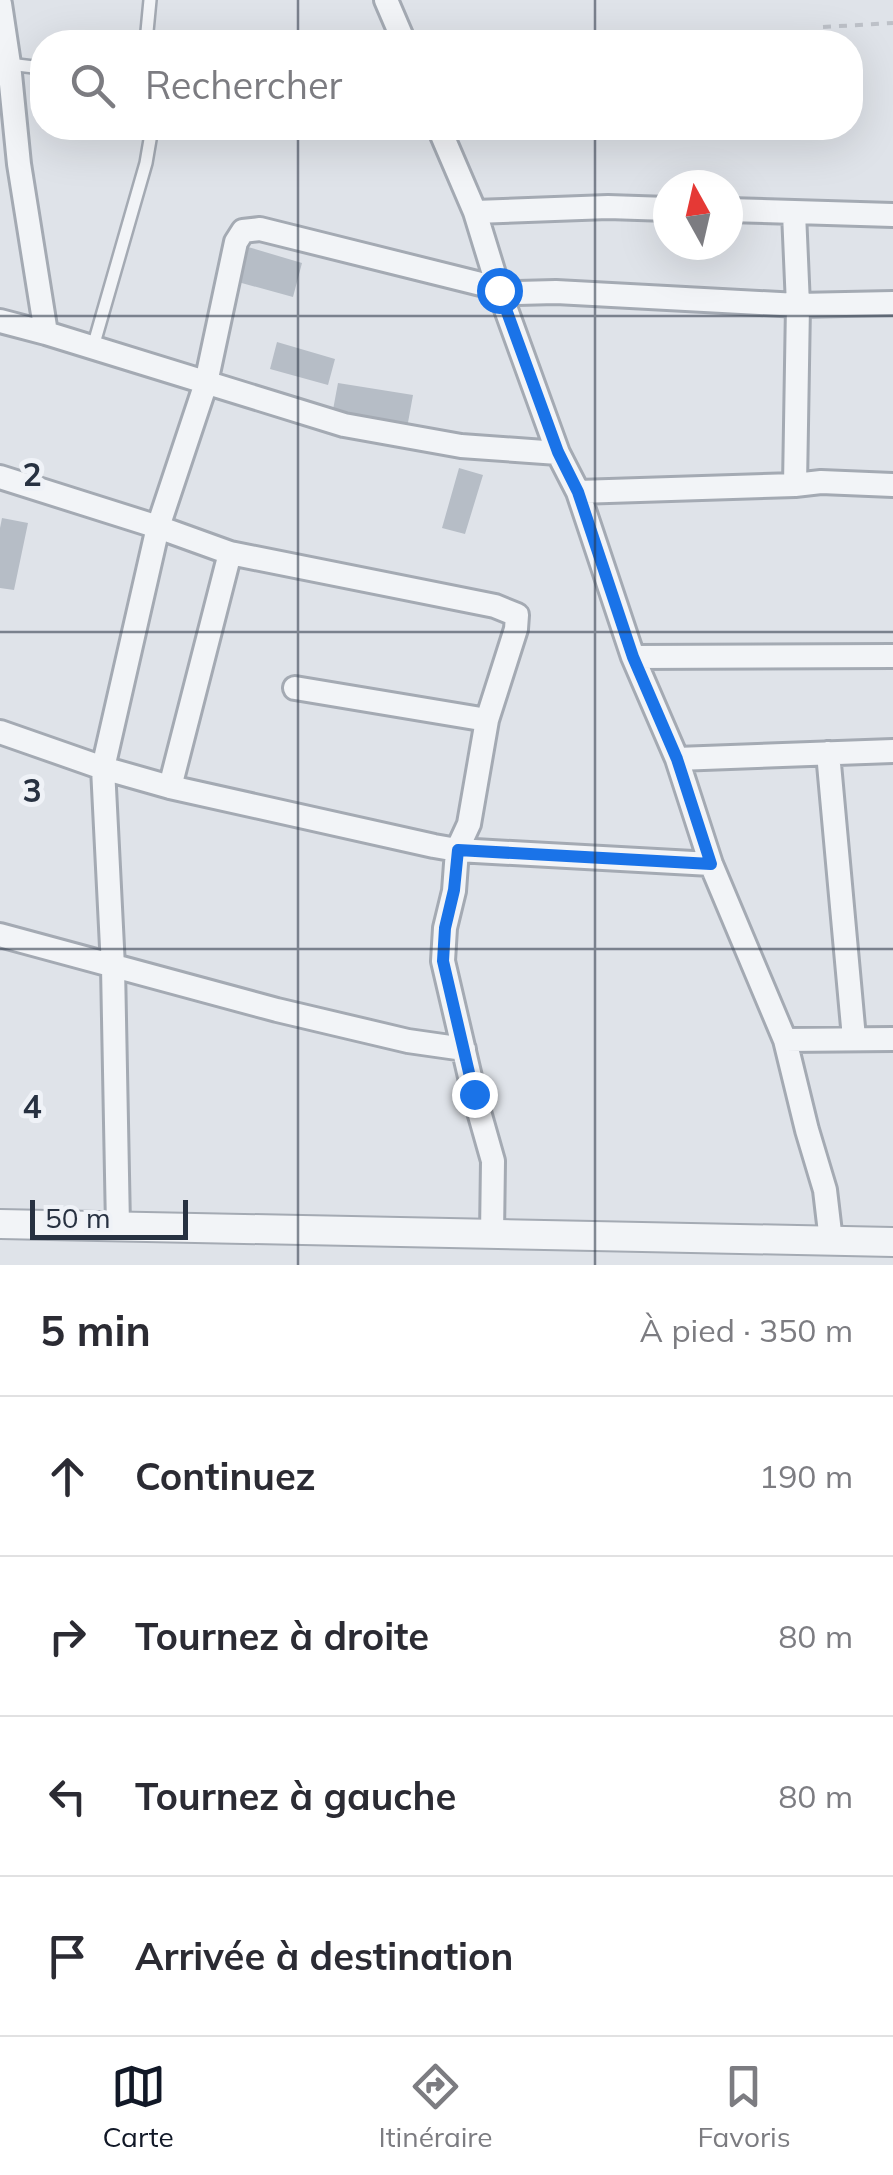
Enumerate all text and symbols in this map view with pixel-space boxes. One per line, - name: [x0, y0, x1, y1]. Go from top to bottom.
- search box: [30, 30, 863, 140]
- icon: search: [65, 58, 120, 113]
- text: Rechercher: [145, 61, 342, 109]
- north arrow: [653, 170, 743, 260]
- route start: [477, 268, 523, 314]
- text: 2: [22, 454, 42, 494]
- text: 3: [22, 770, 42, 810]
- route end: [452, 1072, 498, 1118]
- text: 4: [22, 1086, 42, 1126]
- scale bar: [30, 1195, 188, 1240]
- text: 50 m: [45, 1200, 111, 1235]
- text: 5 min: [40, 1304, 151, 1357]
- text: À pied · 350 m: [640, 1310, 853, 1350]
- icon: ahead: [40, 1449, 95, 1504]
- text: Continuez: [135, 1452, 316, 1500]
- text: 190 m: [759, 1456, 853, 1496]
- icon: right: [40, 1609, 95, 1664]
- text: Tournez à droite: [135, 1612, 429, 1660]
- text: 80 m: [778, 1616, 853, 1656]
- icon: left: [40, 1769, 95, 1824]
- text: Tournez à gauche: [135, 1772, 456, 1820]
- text: 80 m: [778, 1776, 853, 1816]
- icon: arrive: [40, 1929, 95, 1984]
- text: Arrivée à destination: [135, 1932, 513, 1980]
- tab: Carte: [102, 2059, 174, 2154]
- tab: Itinéraire: [379, 2059, 493, 2154]
- tab: Favoris: [697, 2059, 791, 2154]

